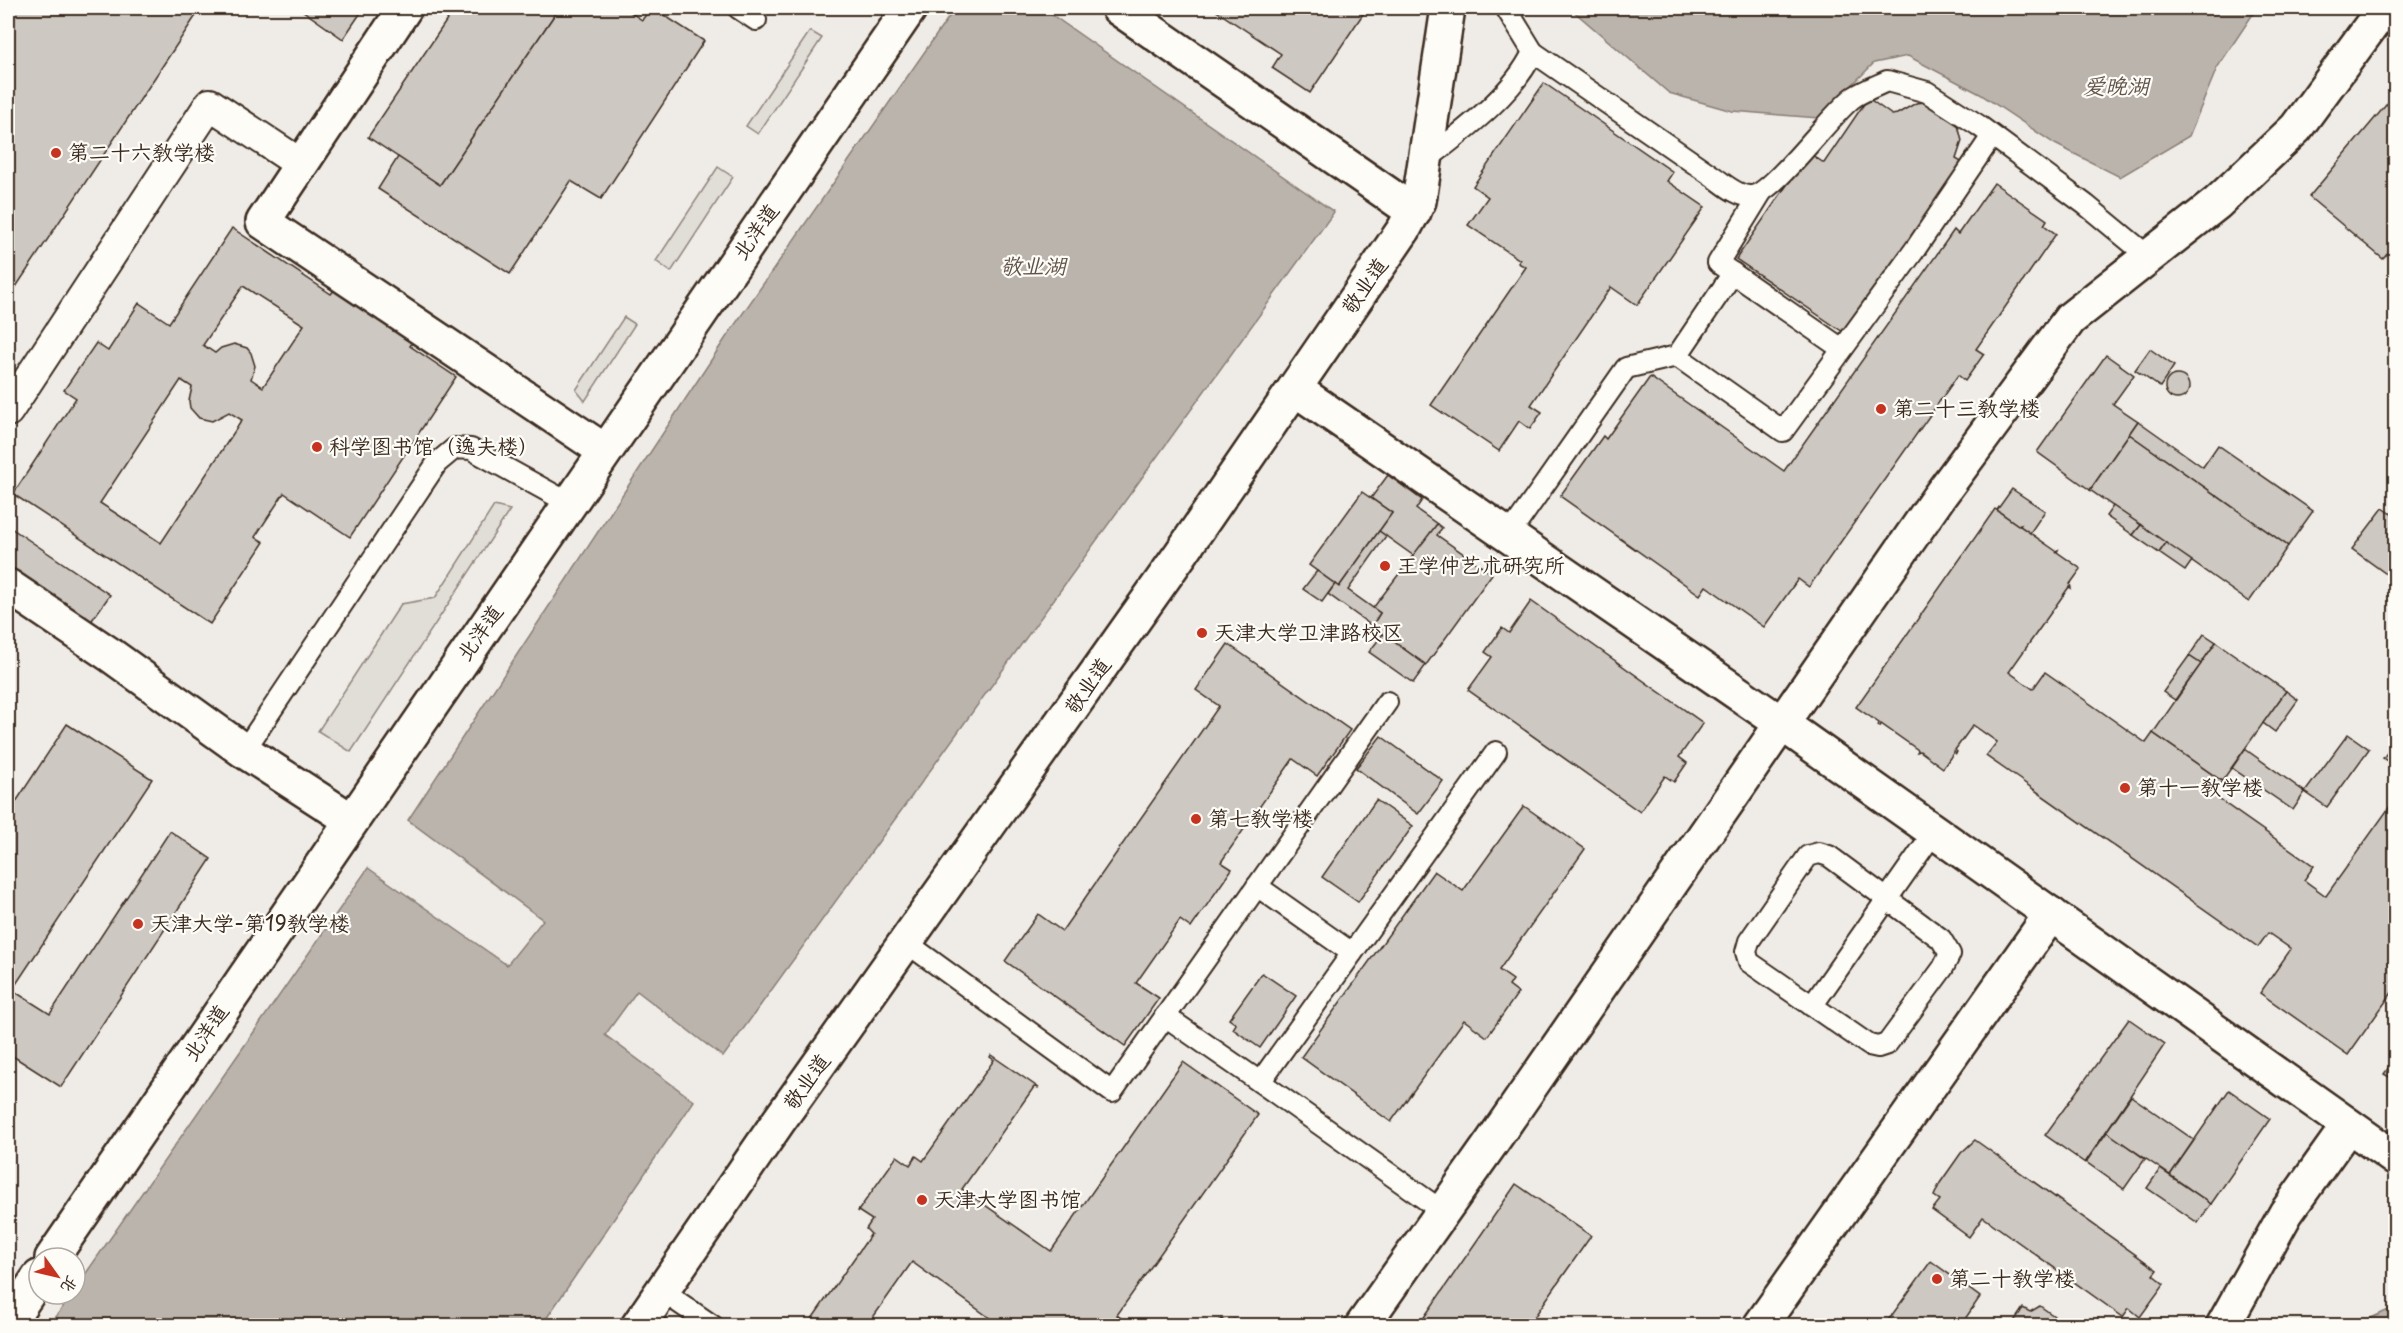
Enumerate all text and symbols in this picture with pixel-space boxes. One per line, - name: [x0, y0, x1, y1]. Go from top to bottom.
- water label: 爱晚湖: [2083, 68, 2151, 101]
- place label: 第二十六教学楼: [68, 135, 215, 167]
- marker: 第二十六教学楼: [49, 146, 63, 160]
- street label: 北洋道: [723, 196, 786, 266]
- water label: 敬业湖: [1000, 248, 1068, 281]
- street label: 敬业道: [1332, 250, 1395, 320]
- place label: 第二十三教学楼: [1893, 391, 2040, 423]
- marker: 第二十三教学楼: [1874, 402, 1888, 416]
- place label: 科学图书馆（逸夫楼）: [329, 429, 539, 461]
- marker: 科学图书馆（逸夫楼）: [310, 440, 324, 454]
- place label: 王学仲艺术研究所: [1397, 548, 1565, 580]
- marker: 王学仲艺术研究所: [1378, 559, 1392, 573]
- street label: 北洋道: [447, 597, 510, 667]
- place label: 天津大学卫津路校区: [1214, 615, 1403, 647]
- marker: 天津大学卫津路校区: [1195, 626, 1209, 640]
- street label: 敬业道: [1055, 650, 1118, 720]
- place label: 第十一教学楼: [2137, 770, 2263, 802]
- marker: 第十一教学楼: [2118, 781, 2132, 795]
- place label: 第七教学楼: [1208, 801, 1313, 833]
- marker: 第七教学楼: [1189, 812, 1203, 826]
- place label: 天津大学-第19教学楼: [150, 906, 350, 938]
- marker: 天津大学-第19教学楼: [131, 917, 145, 931]
- street label: 北洋道: [173, 997, 235, 1067]
- street label: 敬业道: [774, 1046, 837, 1116]
- place label: 天津大学图书馆: [934, 1182, 1081, 1214]
- marker: 天津大学图书馆: [915, 1193, 929, 1207]
- north arrow: [27, 1246, 87, 1306]
- place label: 第二十教学楼: [1949, 1261, 2075, 1293]
- text: 北: [56, 1272, 85, 1298]
- marker: 第二十教学楼: [1930, 1272, 1944, 1286]

